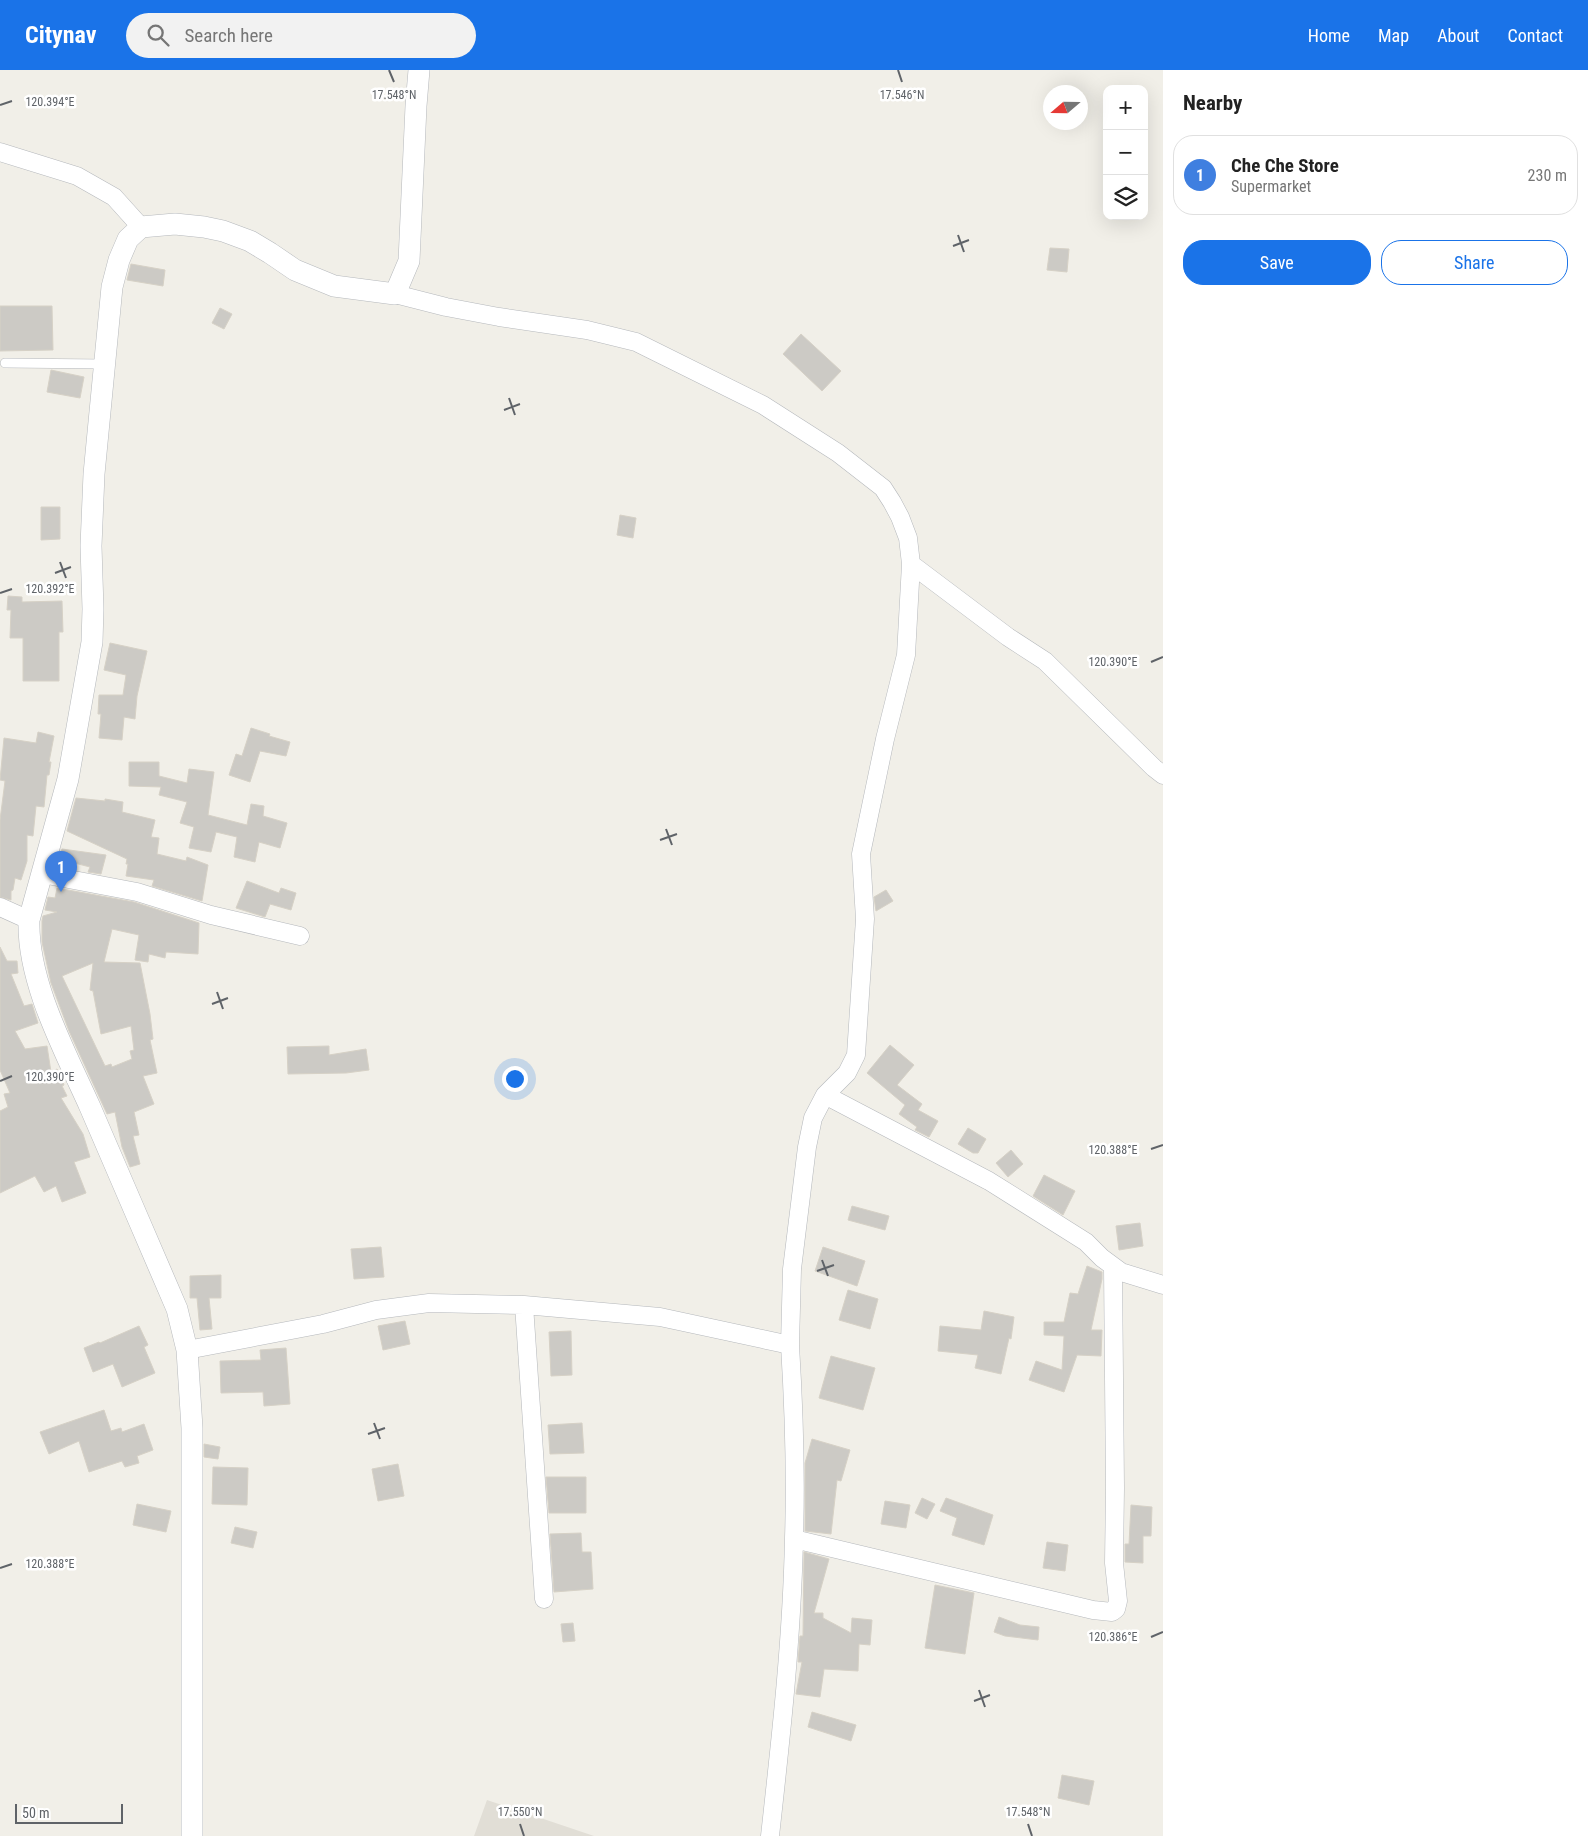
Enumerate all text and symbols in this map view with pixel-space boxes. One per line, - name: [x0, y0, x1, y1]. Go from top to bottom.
- search box: [126, 13, 476, 58]
- text: Citynav: [25, 21, 96, 49]
- icon: search: [144, 21, 172, 49]
- text: Search here: [184, 24, 273, 47]
- text: Home: [1308, 25, 1350, 46]
- text: Map: [1378, 25, 1409, 46]
- text: About: [1437, 25, 1479, 46]
- text: Contact: [1507, 25, 1563, 46]
- north arrow: [1043, 85, 1088, 130]
- map controls: [1103, 85, 1148, 220]
- button: +: [1103, 85, 1148, 130]
- text: 17.548°N: [372, 88, 416, 102]
- text: 17.546°N: [880, 88, 924, 102]
- text: Nearby: [1183, 91, 1242, 115]
- text: 120.394°E: [25, 95, 75, 109]
- button: −: [1103, 130, 1148, 175]
- text: Che Che Store: [1231, 154, 1339, 177]
- text: 1: [1196, 166, 1204, 185]
- text: 230 m: [1528, 166, 1567, 185]
- button: layers: [1103, 175, 1148, 220]
- text: Supermarket: [1231, 177, 1311, 196]
- button: Save: [1183, 240, 1371, 285]
- button: Share: [1381, 240, 1568, 285]
- text: 120.392°E: [25, 582, 75, 596]
- text: 120.390°E: [1088, 655, 1138, 669]
- pin: 1: [45, 851, 77, 892]
- your location: [502, 1066, 528, 1092]
- text: 120.390°E: [25, 1070, 75, 1084]
- text: 120.388°E: [1088, 1143, 1138, 1157]
- text: 120.388°E: [25, 1557, 75, 1571]
- text: 120.386°E: [1088, 1630, 1138, 1644]
- scale bar: [15, 1801, 122, 1824]
- text: 50 m: [22, 1805, 50, 1821]
- text: 17.550°N: [498, 1805, 542, 1819]
- text: 17.548°N: [1006, 1805, 1050, 1819]

